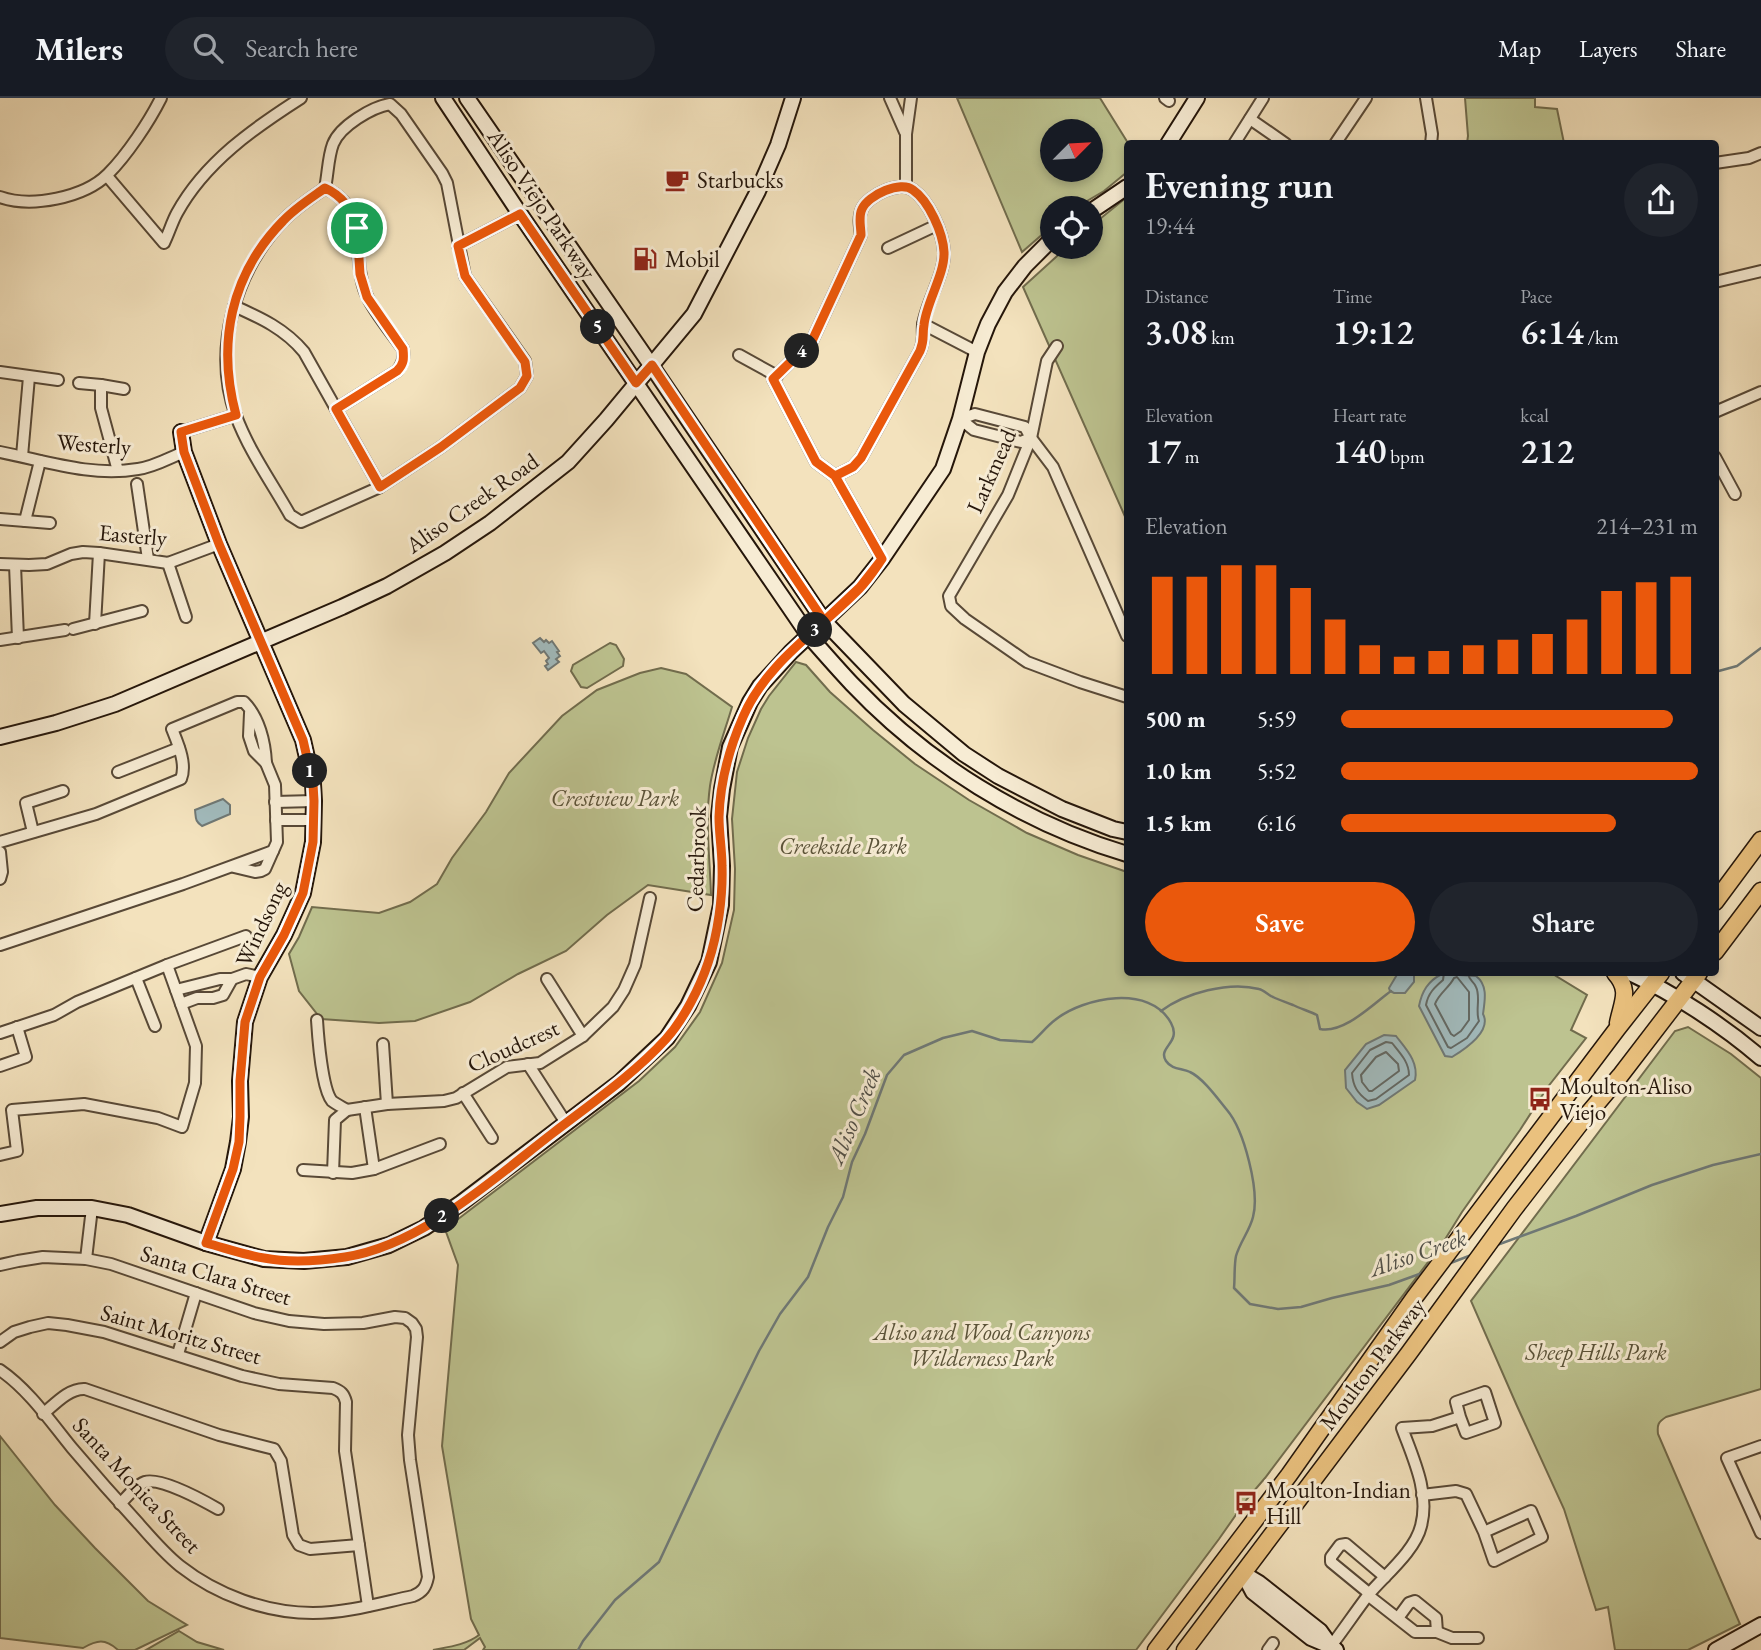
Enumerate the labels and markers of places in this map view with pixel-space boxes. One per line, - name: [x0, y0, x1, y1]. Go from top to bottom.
- place label: Starbucks: [697, 165, 783, 195]
- cafe icon: Starbucks: [663, 166, 691, 194]
- pin: [327, 198, 387, 258]
- place label: Mobil: [665, 244, 720, 274]
- fuel station icon: Mobil: [631, 245, 659, 273]
- pin: 5: [580, 310, 616, 344]
- pin: 4: [784, 334, 820, 368]
- pin: 3: [798, 612, 832, 648]
- pin: 1: [292, 754, 328, 788]
- place label: Moulton-Aliso Viejo: [1560, 1071, 1692, 1127]
- bus stop icon: Moulton-Aliso Viejo: [1526, 1085, 1554, 1113]
- pin: 2: [424, 1198, 460, 1234]
- place label: Moulton-Indian Hill: [1266, 1475, 1411, 1531]
- bus stop icon: Moulton-Indian Hill: [1232, 1489, 1260, 1517]

